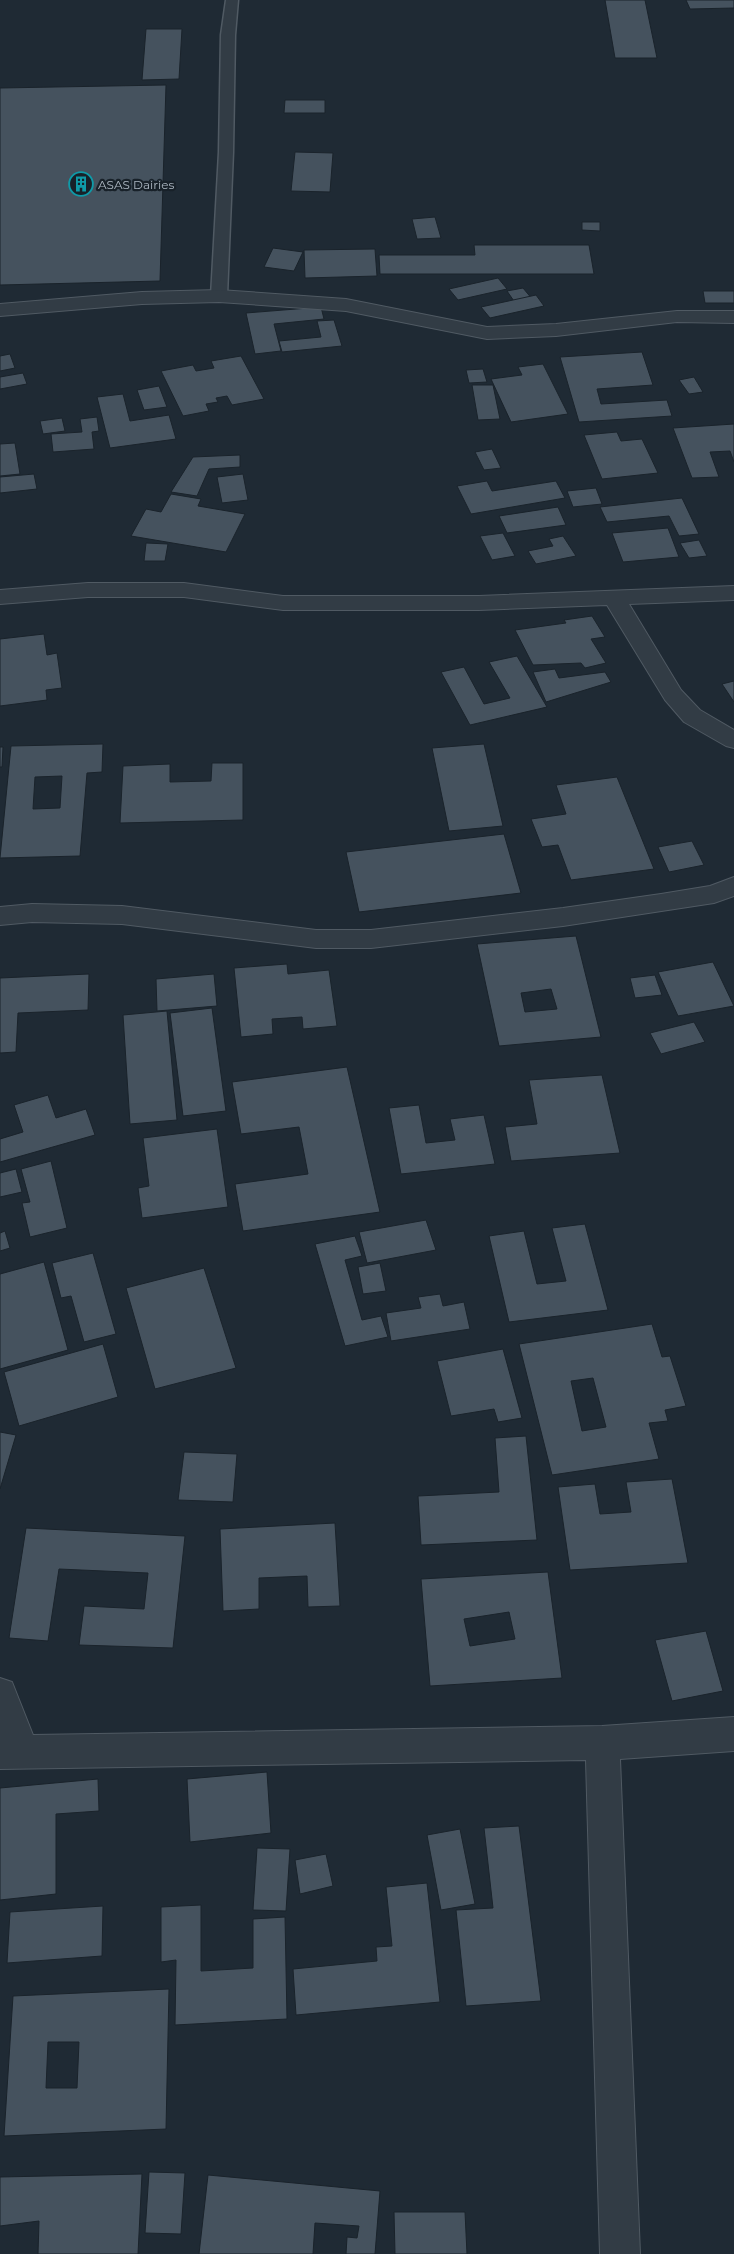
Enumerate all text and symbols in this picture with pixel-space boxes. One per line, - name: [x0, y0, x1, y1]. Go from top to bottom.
- building icon: ASAS Dairies: [68, 171, 94, 197]
- place label: ASAS Dairies: [98, 177, 175, 192]

